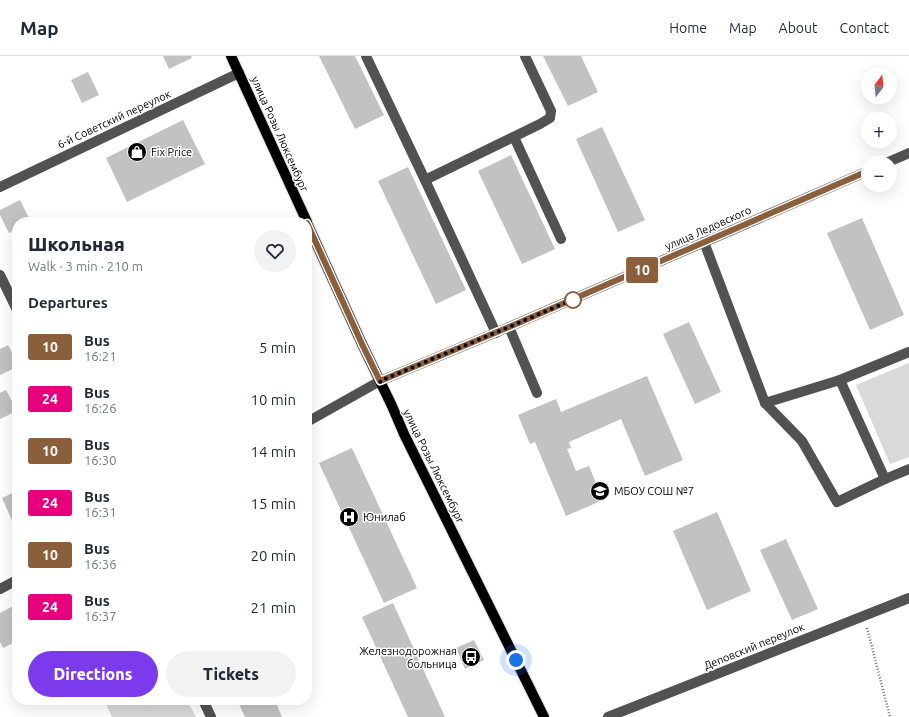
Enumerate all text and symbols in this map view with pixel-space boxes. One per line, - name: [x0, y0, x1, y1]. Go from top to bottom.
- text: Map: [20, 17, 59, 39]
- text: Home: [669, 20, 707, 36]
- text: Map: [729, 20, 757, 36]
- text: About: [779, 20, 818, 36]
- text: Contact: [840, 20, 889, 36]
- north arrow: [861, 68, 897, 104]
- map controls: [861, 68, 897, 192]
- street label: улица Розы Люксембург: [249, 74, 311, 194]
- street label: 6-й Советский переулок: [55, 87, 173, 151]
- button: +: [861, 112, 897, 148]
- shop icon: Fix Price: [126, 141, 148, 163]
- place label: Fix Price: [151, 146, 192, 158]
- button: −: [861, 156, 897, 192]
- street label: улица Ледовского: [663, 204, 753, 252]
- button: heart: [254, 230, 296, 272]
- text: Школьная: [28, 233, 125, 255]
- line badge: 10: [624, 257, 660, 283]
- text: Walk · 3 min · 210 m: [28, 259, 143, 273]
- text: 10: [634, 262, 650, 278]
- unlabelled marker: [564, 291, 582, 309]
- text: Departures: [28, 294, 108, 311]
- text: Bus: [84, 332, 110, 349]
- text: 10: [42, 339, 58, 355]
- text: 5 min: [259, 339, 296, 356]
- text: 16:21: [84, 349, 117, 363]
- text: Bus: [84, 384, 110, 401]
- text: 24: [42, 391, 58, 407]
- text: 10 min: [250, 391, 296, 408]
- text: 16:26: [84, 401, 117, 415]
- street label: улица Розы Люксембург: [401, 407, 467, 525]
- text: Bus: [84, 436, 110, 453]
- text: 10: [42, 443, 58, 459]
- text: 14 min: [250, 443, 296, 460]
- text: 16:30: [84, 453, 117, 467]
- school or university icon: МБОУ СОШ №7: [589, 480, 611, 502]
- place label: МБОУ СОШ №7: [614, 485, 694, 497]
- text: Bus: [84, 488, 110, 505]
- text: 24: [42, 495, 58, 511]
- text: 15 min: [250, 495, 296, 512]
- text: 16:31: [84, 505, 117, 519]
- hospital icon: Юнилаб: [338, 506, 360, 528]
- place label: Юнилаб: [363, 511, 406, 523]
- text: Bus: [84, 540, 110, 557]
- text: 10: [42, 547, 58, 563]
- text: 20 min: [250, 547, 296, 564]
- text: 16:36: [84, 557, 117, 571]
- text: Bus: [84, 592, 110, 609]
- text: 24: [42, 599, 58, 615]
- text: 21 min: [250, 599, 296, 616]
- text: 16:37: [84, 609, 117, 623]
- street label: Деповский переулок: [702, 620, 806, 672]
- place label: Железнодорожная больница: [359, 645, 457, 670]
- bus stop icon: Железнодорожная больница: [460, 646, 482, 668]
- your location: [506, 650, 526, 670]
- button: Directions: [28, 651, 158, 697]
- button: Tickets: [166, 651, 296, 697]

